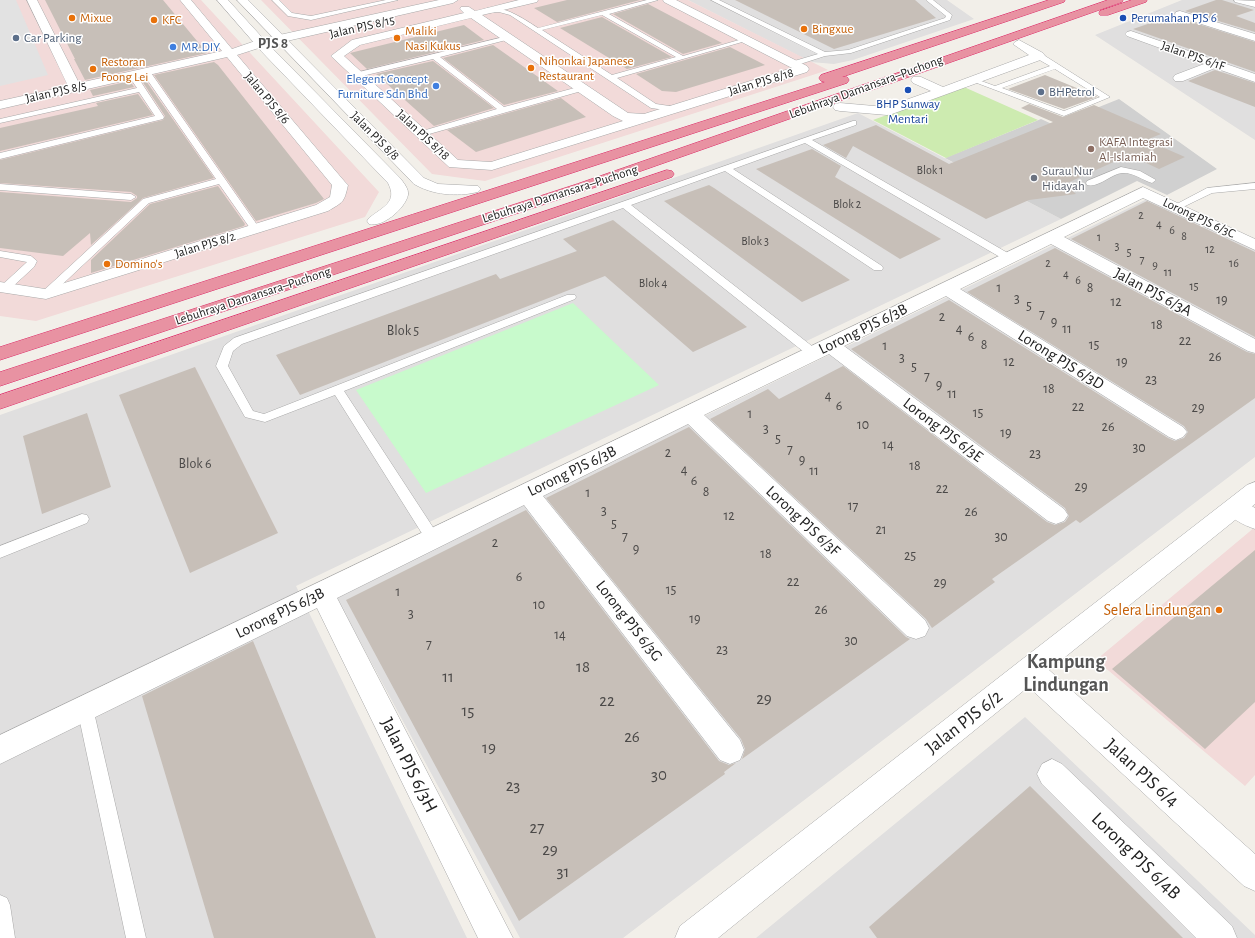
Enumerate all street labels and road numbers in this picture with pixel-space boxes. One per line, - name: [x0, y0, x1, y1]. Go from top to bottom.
- street label: Jalan PJS 8/15: [328, 12, 396, 42]
- street label: Jalan PJS 6/1F: [1159, 38, 1227, 74]
- street label: Lebuhraya Damansara–Puchong: [787, 52, 945, 122]
- street label: Jalan PJS 8/18: [727, 65, 795, 99]
- street label: Jalan PJS 8/6: [241, 69, 293, 127]
- street label: Jalan PJS 8/5: [24, 77, 88, 107]
- street label: Jalan PJS 8/18: [393, 106, 453, 164]
- street label: Jalan PJS 8/8: [347, 108, 403, 164]
- street label: Lebuhraya Damansara–Puchong: [480, 161, 640, 227]
- street label: Lorong PJS 6/3C: [1160, 194, 1238, 242]
- street label: Jalan PJS 8/2: [173, 228, 237, 262]
- street label: Lebuhraya Damansara–Puchong: [173, 263, 333, 329]
- street label: Jalan PJS 6/3A: [1111, 263, 1195, 321]
- street label: Lorong PJS 6/3B: [815, 299, 911, 359]
- street label: Lorong PJS 6/3D: [1014, 326, 1108, 394]
- street label: Lorong PJS 6/3E: [899, 394, 987, 466]
- street label: Lorong PJS 6/3B: [524, 441, 620, 501]
- street label: Lorong PJS 6/3F: [762, 482, 844, 560]
- street label: Lorong PJS 6/3G: [591, 577, 667, 665]
- street label: Lorong PJS 6/3B: [232, 583, 328, 643]
- street label: Jalan PJS 6/2: [921, 685, 1007, 759]
- street label: Jalan PJS 6/3H: [375, 714, 443, 816]
- street label: Jalan PJS 6/4: [1100, 734, 1184, 812]
- street label: Lorong PJS 6/4B: [1086, 808, 1186, 904]

